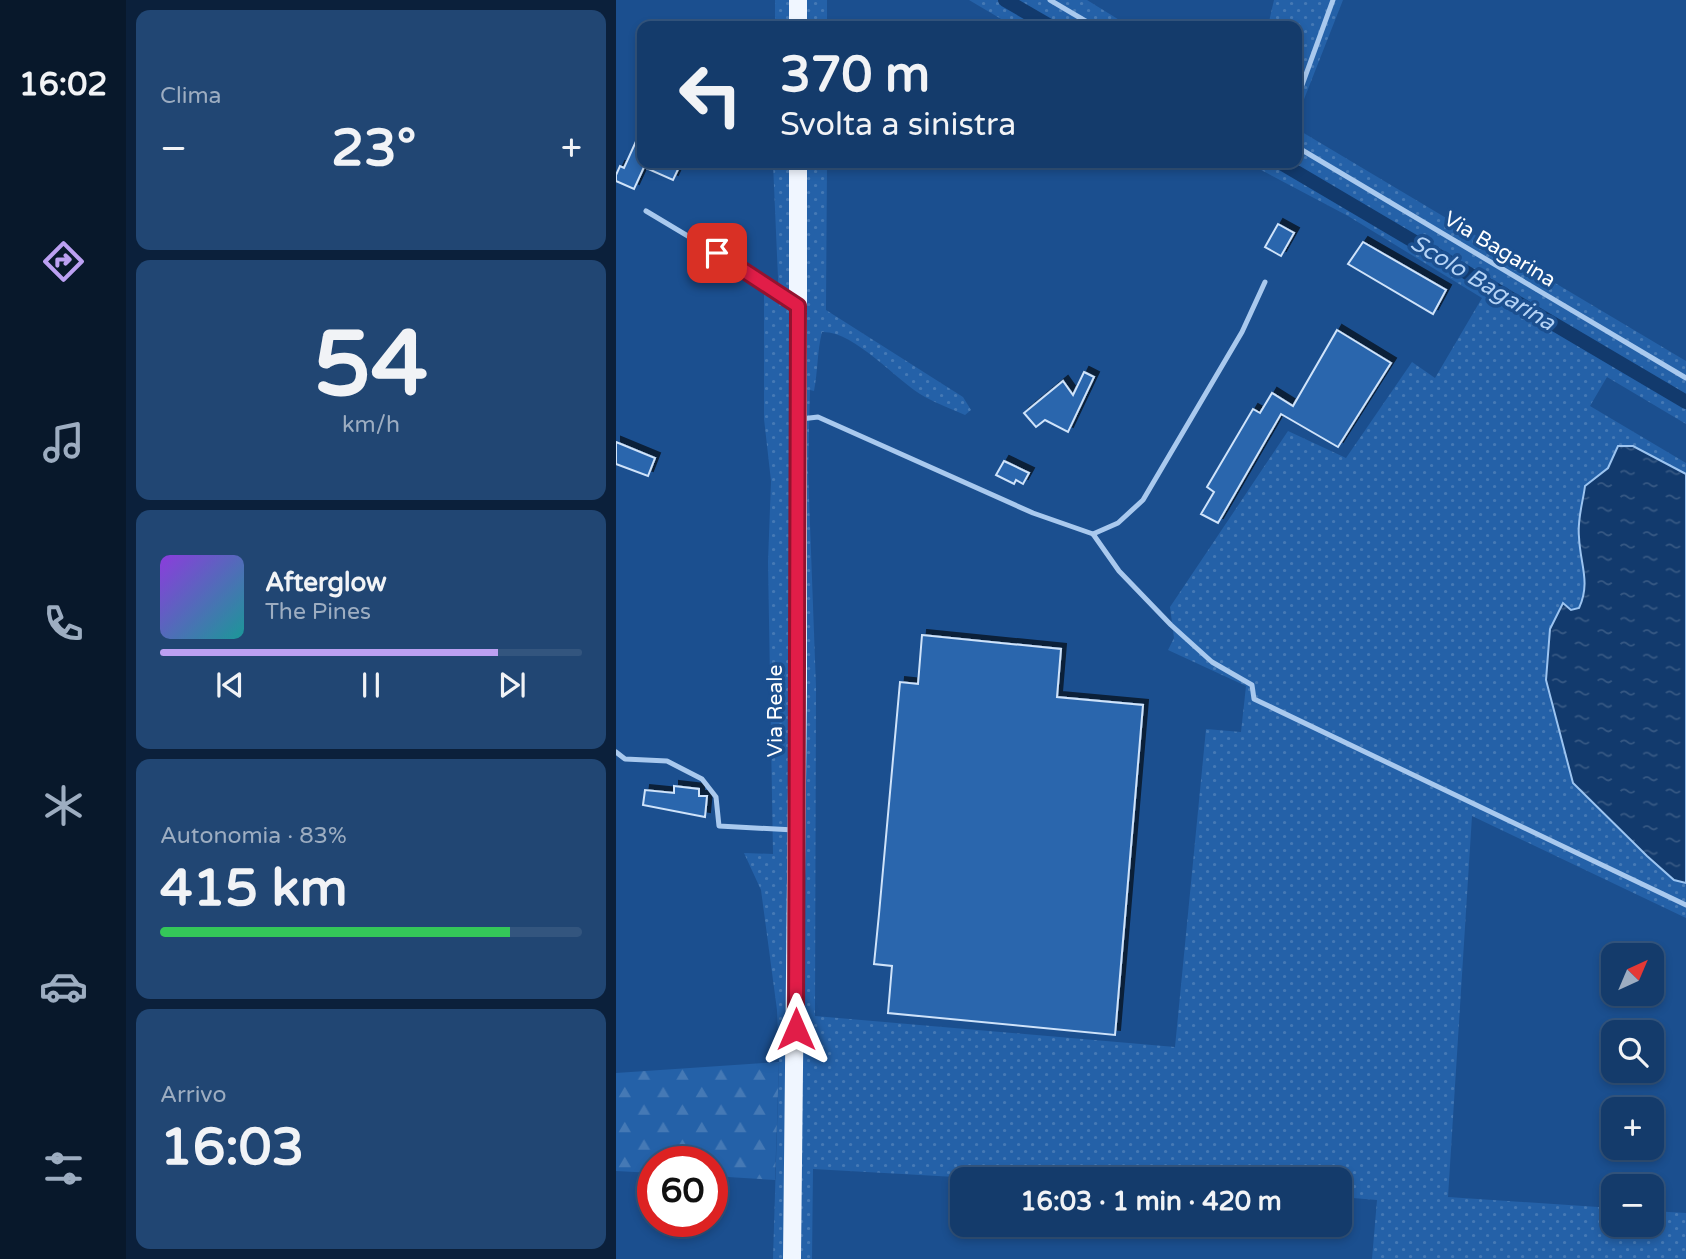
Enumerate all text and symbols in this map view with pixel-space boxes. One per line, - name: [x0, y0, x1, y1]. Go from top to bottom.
- text: 370 m: [780, 46, 930, 105]
- icon: left: [665, 49, 756, 140]
- text: 16:02: [19, 66, 107, 104]
- text: Clima: [160, 82, 221, 110]
- text: Svolta a sinistra: [780, 106, 1016, 144]
- text: 23°: [331, 117, 416, 180]
- text: −: [160, 126, 187, 172]
- text: +: [561, 126, 582, 172]
- street label: Via Bagarina: [1439, 206, 1560, 293]
- pin: [687, 223, 747, 283]
- water label: Scolo Bagarina: [1405, 229, 1561, 338]
- icon: arrive: [698, 234, 736, 272]
- icon: directions: [39, 237, 88, 286]
- text: 54: [314, 310, 428, 420]
- text: km/h: [342, 411, 400, 439]
- icon: music: [39, 418, 88, 467]
- text: Afterglow: [265, 567, 387, 598]
- text: The Pines: [265, 598, 371, 626]
- icon: phone: [39, 599, 88, 648]
- street label: Via Reale: [763, 665, 788, 757]
- icon: previous: [211, 666, 249, 704]
- icon: pause: [352, 666, 390, 704]
- icon: next: [493, 666, 531, 704]
- icon: climate: [39, 781, 88, 830]
- text: Autonomia · 83%: [160, 822, 347, 850]
- text: 415 km: [160, 857, 348, 920]
- north arrow: [1601, 943, 1664, 1006]
- map controls: [1601, 943, 1664, 1237]
- icon: car: [39, 962, 88, 1011]
- position arrow: [759, 992, 833, 1066]
- button: search: [1601, 1020, 1664, 1083]
- text: Arrivo: [160, 1081, 226, 1109]
- button: +: [1601, 1097, 1664, 1160]
- text: 16:03: [160, 1116, 304, 1179]
- icon: filters: [39, 1144, 88, 1193]
- speed limit sign: 60: [637, 1146, 728, 1237]
- button: −: [1601, 1174, 1664, 1237]
- text: 16:03 · 1 min · 420 m: [1020, 1186, 1282, 1217]

